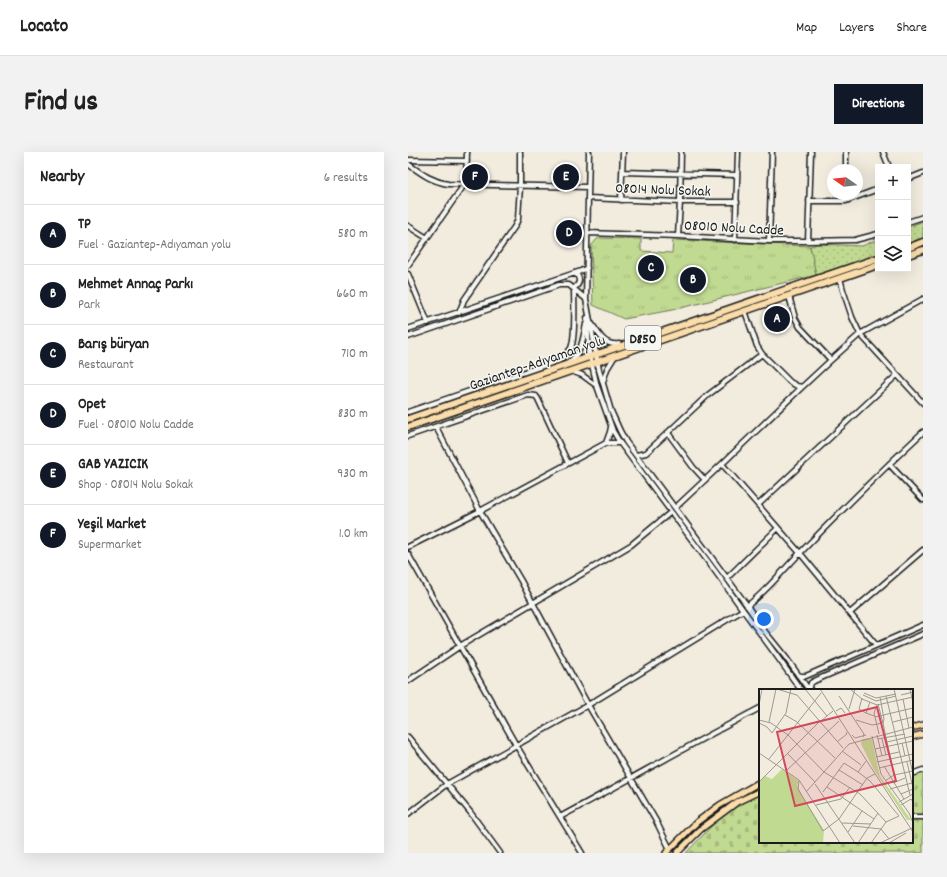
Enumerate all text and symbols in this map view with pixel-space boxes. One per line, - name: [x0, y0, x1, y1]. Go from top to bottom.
- text: Locato: [20, 14, 68, 41]
- text: Map: [796, 18, 817, 38]
- text: Layers: [839, 18, 874, 38]
- text: Share: [896, 18, 927, 38]
- text: Find us: [24, 84, 98, 124]
- button: Directions: [834, 84, 923, 124]
- pin: F: [462, 162, 488, 192]
- pin: E: [553, 162, 579, 192]
- north arrow: [827, 164, 863, 200]
- map controls: [875, 164, 911, 272]
- button: +: [875, 164, 911, 200]
- text: Nearby: [40, 166, 84, 190]
- text: 6 results: [324, 169, 368, 188]
- street label: 08014 Nolu Sokak: [615, 178, 711, 204]
- button: −: [875, 200, 911, 236]
- text: TP: [78, 214, 91, 236]
- street label: 08010 Nolu Cadde: [683, 215, 785, 243]
- pin: D: [556, 218, 582, 248]
- text: A: [49, 225, 57, 244]
- text: 580 m: [338, 225, 368, 244]
- text: Fuel · Gaziantep-Adıyaman yolu: [78, 236, 231, 255]
- button: layers: [875, 236, 911, 272]
- pin: C: [638, 253, 664, 283]
- pin: B: [680, 265, 706, 295]
- text: Mehmet Annaç Parkı: [78, 274, 193, 296]
- text: B: [50, 285, 56, 304]
- text: 660 m: [336, 285, 368, 304]
- text: Park: [78, 296, 100, 315]
- pin: A: [764, 304, 790, 334]
- road number: D850: [625, 326, 661, 350]
- street label: Gaziantep-Adıyaman yolu: [467, 330, 609, 398]
- text: Barış büryan: [78, 334, 149, 356]
- text: C: [50, 345, 56, 364]
- text: 710 m: [341, 345, 368, 364]
- text: Restaurant: [78, 356, 134, 375]
- text: Opet: [78, 394, 106, 416]
- text: D: [50, 405, 56, 424]
- text: 830 m: [338, 405, 368, 424]
- text: Fuel · 08010 Nolu Cadde: [78, 416, 194, 435]
- text: GAB YAZICIK: [78, 454, 148, 476]
- text: E: [50, 465, 56, 484]
- text: 930 m: [337, 465, 368, 484]
- text: Shop · 08014 Nolu Sokak: [78, 476, 193, 495]
- text: Yeşil Market: [78, 514, 146, 536]
- text: F: [50, 525, 56, 544]
- text: 1.0 km: [339, 525, 368, 544]
- text: Supermarket: [78, 536, 142, 555]
- your location: [754, 609, 774, 629]
- inset map: [759, 689, 913, 843]

